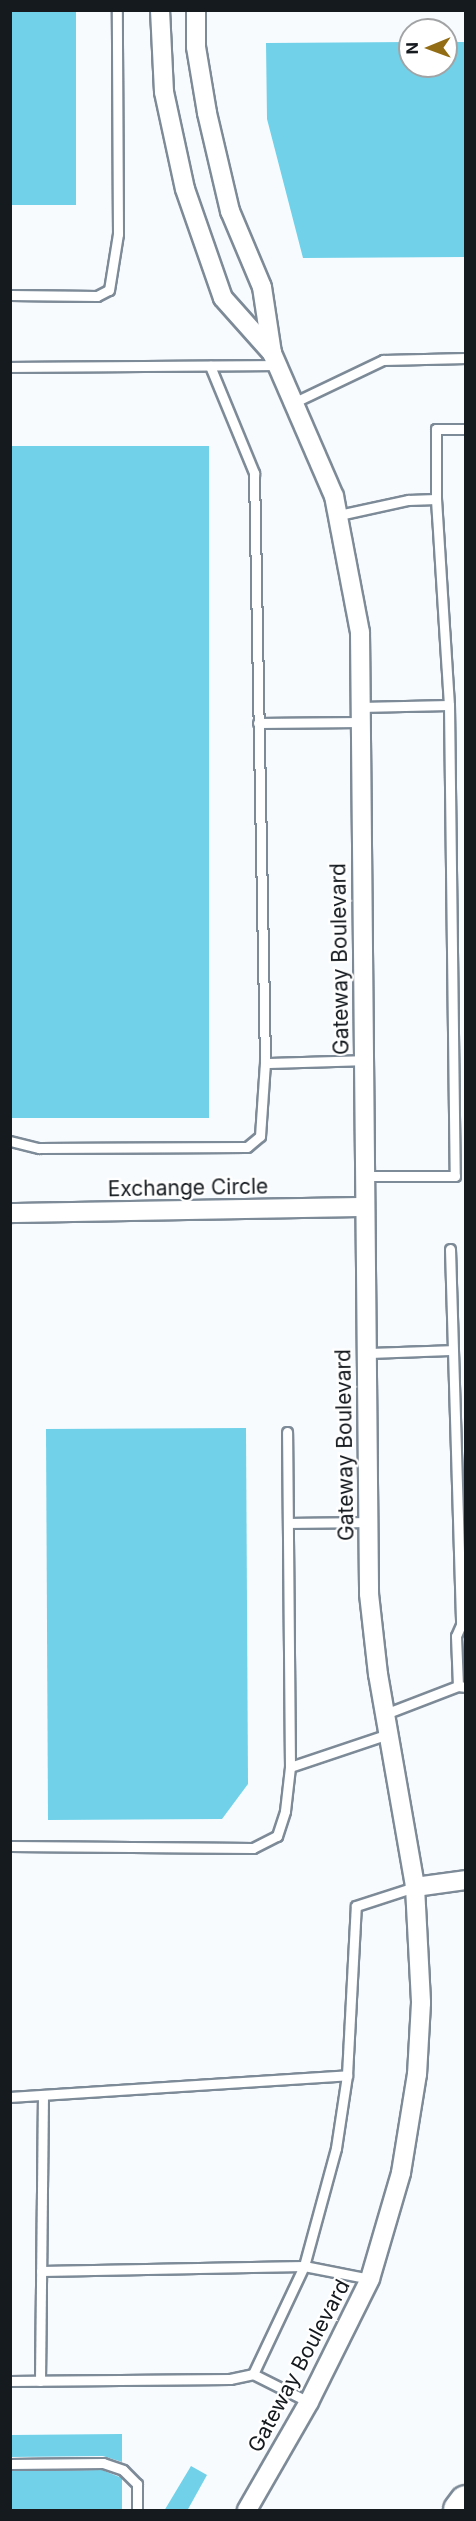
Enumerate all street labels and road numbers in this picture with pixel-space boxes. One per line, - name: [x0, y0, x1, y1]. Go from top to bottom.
- street label: Gateway Boulevard: [326, 863, 354, 1055]
- street label: Exchange Circle: [108, 1174, 268, 1202]
- street label: Gateway Boulevard: [331, 1349, 359, 1541]
- street label: Gateway Boulevard: [243, 2275, 355, 2457]

